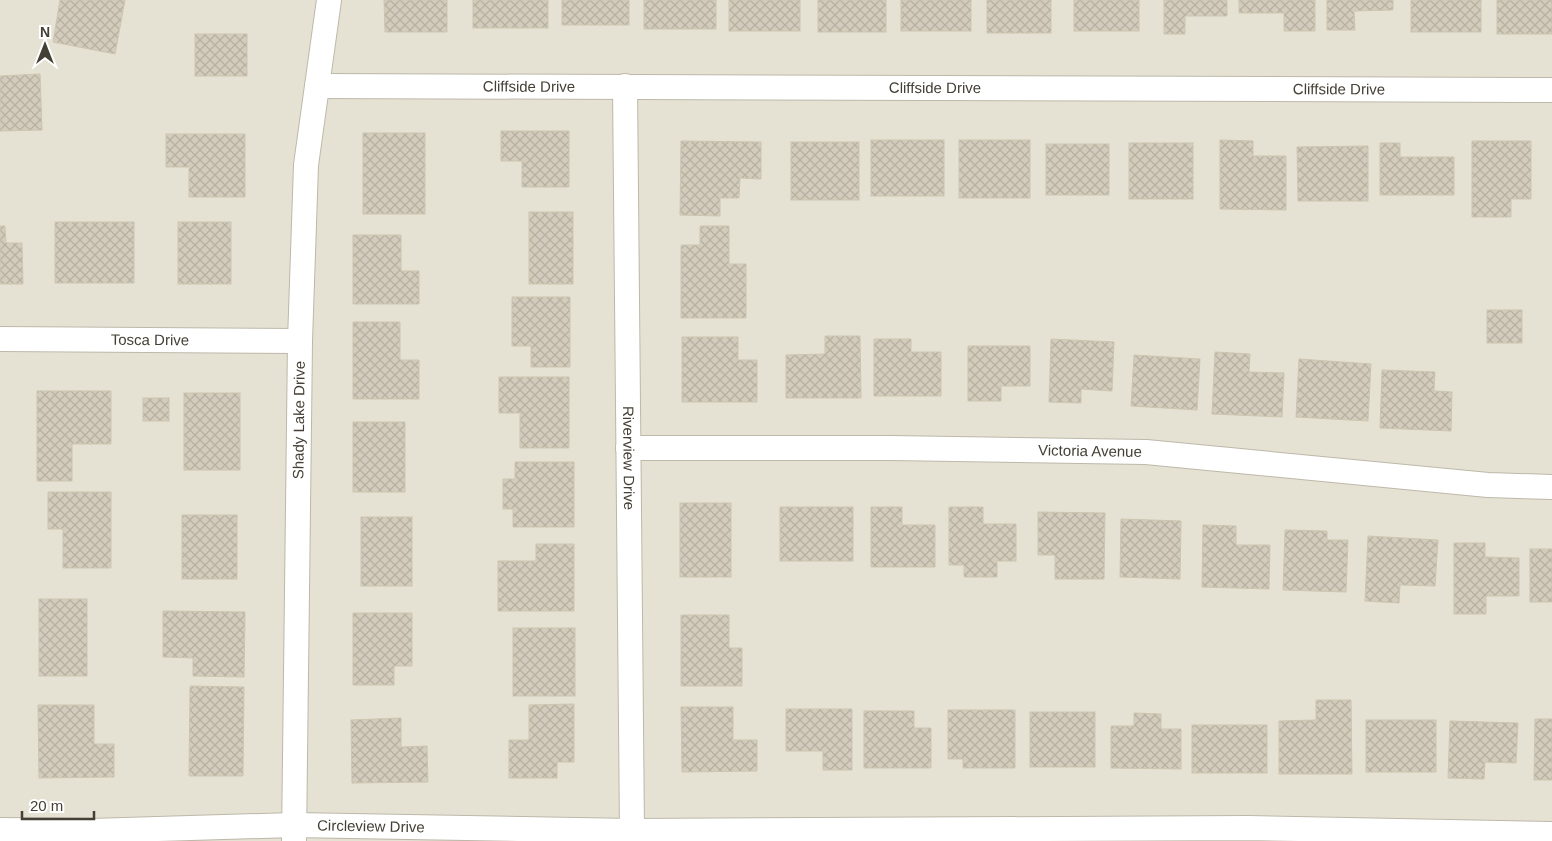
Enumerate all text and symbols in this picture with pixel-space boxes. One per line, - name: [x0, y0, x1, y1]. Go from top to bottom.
- north arrow: [20, 20, 70, 70]
- text: N: [40, 24, 50, 40]
- street label: Cliffside Drive: [483, 78, 575, 95]
- street label: Cliffside Drive: [889, 79, 981, 96]
- street label: Cliffside Drive: [1293, 80, 1385, 97]
- street label: Tosca Drive: [111, 331, 189, 348]
- street label: Shady Lake Drive: [289, 361, 308, 479]
- street label: Riverview Drive: [620, 406, 638, 510]
- street label: Victoria Avenue: [1038, 441, 1142, 460]
- scale bar: [22, 788, 95, 820]
- text: 20 m: [30, 797, 63, 814]
- street label: Circleview Drive: [317, 816, 425, 835]

